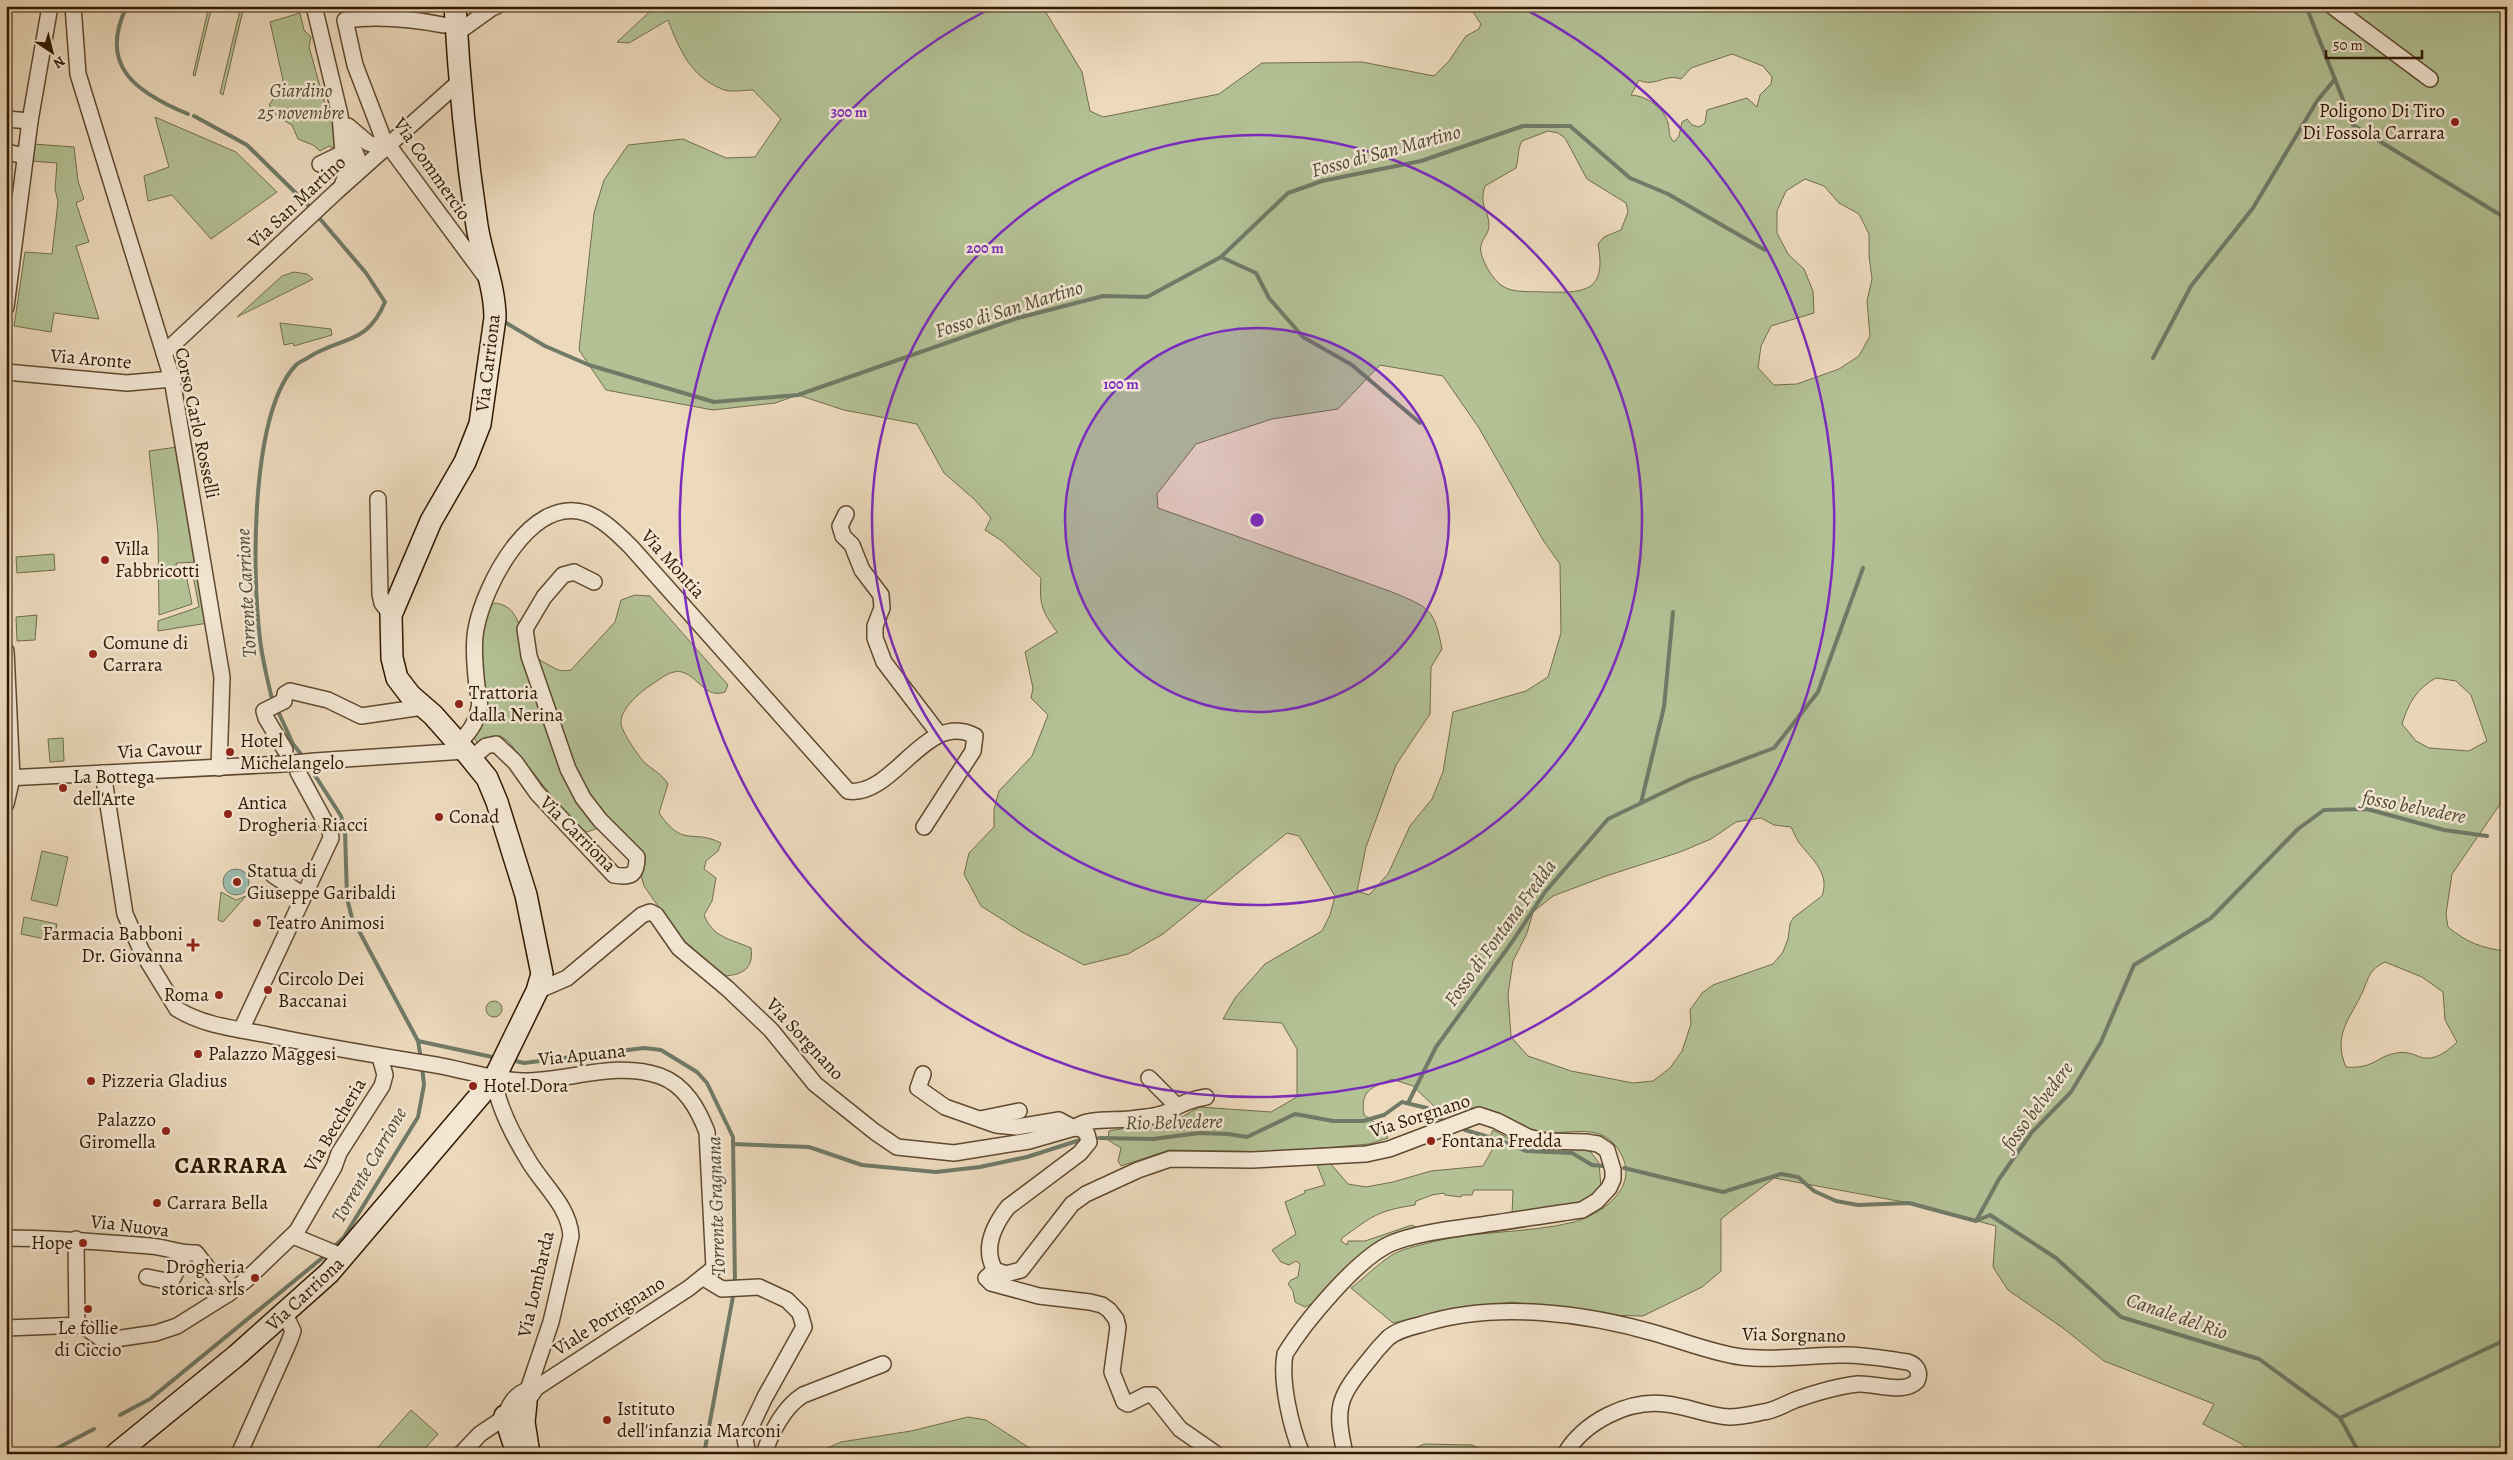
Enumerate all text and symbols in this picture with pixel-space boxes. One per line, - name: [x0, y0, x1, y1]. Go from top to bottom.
- north arrow: [28, 28, 78, 78]
- scale bar: [2326, 28, 2422, 60]
- text: 50 m: [2333, 35, 2363, 55]
- text: N: [50, 52, 69, 73]
- park label: Giardino 25 novembre: [257, 78, 345, 126]
- place label: Poligono Di Tiro Di Fossola Carrara: [2302, 98, 2445, 146]
- text: 300 m: [831, 102, 868, 122]
- street label: Via Commercio: [386, 112, 477, 226]
- marker: Poligono Di Tiro Di Fossola Carrara: [2449, 116, 2461, 128]
- water label: Fosso di San Martino: [1308, 118, 1464, 184]
- street label: Via San Martino: [242, 150, 352, 255]
- text: 200 m: [966, 238, 1004, 258]
- water label: Fosso di San Martino: [932, 274, 1086, 344]
- street label: Via Carriona: [469, 313, 507, 414]
- street label: Via Aronte: [48, 342, 133, 375]
- street label: Corso Carlo Rosselli: [168, 345, 226, 501]
- text: 100 m: [1103, 374, 1139, 394]
- centre of rings: [1248, 511, 1266, 529]
- street label: Via Montia: [634, 523, 711, 604]
- water label: Torrente Carrione: [229, 528, 263, 658]
- place label: Villa Fabbricotti: [114, 536, 200, 584]
- marker: Villa Fabbricotti: [99, 554, 111, 566]
- place label: Comune di Carrara: [103, 630, 188, 678]
- marker: Comune di Carrara: [87, 648, 99, 660]
- place label: Trattoria dalla Nerina: [469, 680, 564, 728]
- marker: Trattoria dalla Nerina: [453, 698, 465, 710]
- place label: Hotel Michelangelo: [240, 728, 344, 776]
- street label: Via Cavour: [116, 735, 203, 765]
- marker: Hotel Michelangelo: [224, 746, 236, 758]
- place label: La Bottega dell'Arte: [73, 764, 155, 812]
- marker: La Bottega dell'Arte: [57, 782, 69, 794]
- water label: fosso belvedere: [2357, 783, 2468, 830]
- street label: Via Carriona: [533, 789, 622, 878]
- place label: Antica Drogheria Riacci: [237, 790, 368, 838]
- place label: Conad: [449, 804, 500, 830]
- marker: Antica Drogheria Riacci: [222, 808, 234, 820]
- marker: Conad: [433, 811, 445, 823]
- water label: Fosso di Fontana Fredda: [1438, 854, 1562, 1012]
- place label: Statua di Giuseppe Garibaldi: [247, 858, 396, 906]
- marker: Statua di Giuseppe Garibaldi: [231, 876, 243, 888]
- place label: Teatro Animosi: [267, 910, 385, 936]
- marker: Teatro Animosi: [251, 917, 263, 929]
- place label: Farmacia Babboni Dr. Giovanna: [43, 921, 183, 969]
- marker: Farmacia Babboni Dr. Giovanna: [187, 939, 199, 951]
- place label: Circolo Dei Baccanai: [278, 966, 364, 1014]
- place label: Roma: [164, 982, 209, 1008]
- marker: Circolo Dei Baccanai: [262, 984, 274, 996]
- marker: Roma: [213, 989, 225, 1001]
- street label: Via Sorgnano: [759, 991, 850, 1086]
- street label: Via Apuana: [536, 1037, 627, 1073]
- place label: Palazzo Maggesi: [208, 1041, 336, 1067]
- marker: Palazzo Maggesi: [192, 1048, 204, 1060]
- water label: fosso belvedere: [1993, 1056, 2079, 1158]
- place label: Pizzeria Gladius: [101, 1068, 227, 1094]
- street label: Via Beccheria: [297, 1073, 372, 1178]
- place label: Hotel Dora: [483, 1073, 568, 1099]
- marker: Pizzeria Gladius: [85, 1075, 97, 1087]
- marker: Hotel Dora: [467, 1080, 479, 1092]
- street label: Via Sorgnano: [1366, 1088, 1473, 1145]
- water label: Torrente Carrione: [325, 1102, 413, 1228]
- place label: Palazzo Giromella: [79, 1107, 156, 1155]
- water label: Rio Belvedere: [1125, 1108, 1223, 1136]
- marker: Palazzo Giromella: [160, 1125, 172, 1137]
- place label: Fontana Fredda: [1441, 1128, 1562, 1154]
- marker: Fontana Fredda: [1425, 1135, 1437, 1147]
- water label: Torrente Gragnana: [700, 1136, 732, 1276]
- district label: CARRARA: [175, 1149, 287, 1181]
- place label: Carrara Bella: [167, 1190, 269, 1216]
- marker: Carrara Bella: [151, 1197, 163, 1209]
- street label: Via Nuova: [88, 1208, 171, 1244]
- street label: Via Lombarda: [511, 1228, 561, 1341]
- place label: Hope: [31, 1230, 73, 1256]
- marker: Hope: [77, 1237, 89, 1249]
- street label: Via Carriona: [259, 1251, 350, 1338]
- place label: Drogheria storica srls: [161, 1254, 245, 1302]
- street label: Viale Potrignano: [547, 1270, 670, 1362]
- marker: Drogheria storica srls: [249, 1272, 261, 1284]
- water label: Canale del Rio: [2123, 1286, 2231, 1346]
- marker: Le follie di Ciccio: [82, 1303, 94, 1315]
- place label: Le follie di Ciccio: [55, 1315, 121, 1363]
- street label: Via Sorgnano: [1741, 1321, 1846, 1349]
- place label: Istituto dell'infanzia Marconi: [617, 1396, 781, 1444]
- marker: Istituto dell'infanzia Marconi: [601, 1414, 613, 1426]

